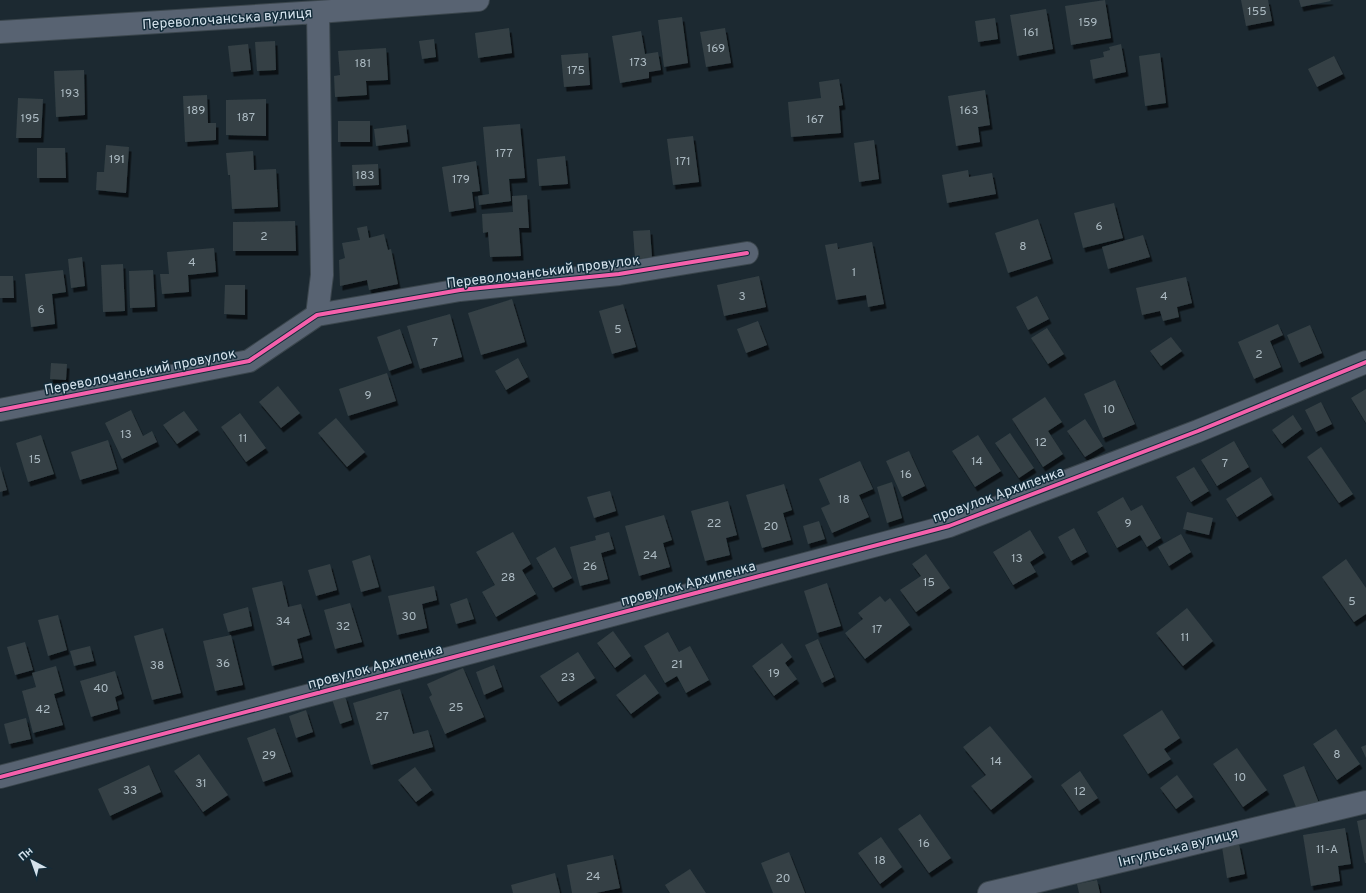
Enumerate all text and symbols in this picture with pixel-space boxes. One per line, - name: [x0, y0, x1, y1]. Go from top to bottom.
- house number: 155: [1247, 4, 1267, 20]
- street label: Переволочанська вулиця: [142, 5, 313, 34]
- house number: 159: [1079, 15, 1097, 31]
- house number: 161: [1023, 25, 1039, 41]
- house number: 169: [707, 41, 725, 57]
- house number: 173: [629, 55, 647, 71]
- house number: 181: [355, 56, 371, 72]
- house number: 175: [567, 63, 585, 79]
- house number: 193: [61, 86, 79, 102]
- house number: 189: [187, 103, 205, 119]
- house number: 163: [960, 103, 978, 119]
- house number: 187: [237, 110, 255, 126]
- house number: 195: [20, 111, 40, 127]
- house number: 167: [806, 112, 824, 128]
- house number: 177: [495, 146, 513, 162]
- house number: 191: [109, 152, 125, 168]
- house number: 171: [675, 154, 691, 170]
- house number: 183: [355, 168, 375, 184]
- house number: 179: [452, 172, 470, 188]
- house number: 6: [1095, 219, 1103, 235]
- house number: 2: [260, 229, 268, 245]
- house number: 8: [1019, 239, 1027, 255]
- street label: Переволочанський провулок: [445, 252, 641, 293]
- house number: 4: [188, 255, 196, 271]
- house number: 1: [852, 265, 856, 281]
- house number: 3: [738, 289, 746, 305]
- house number: 4: [1160, 289, 1168, 305]
- house number: 6: [37, 302, 45, 318]
- house number: 5: [614, 322, 622, 338]
- house number: 7: [432, 335, 438, 351]
- street label: Переволочанський провулок: [43, 346, 238, 399]
- house number: 2: [1255, 347, 1263, 363]
- house number: 9: [364, 388, 372, 404]
- house number: 10: [1103, 402, 1115, 418]
- house number: 13: [120, 427, 132, 443]
- house number: 11: [239, 431, 247, 447]
- house number: 12: [1035, 435, 1047, 451]
- house number: 15: [29, 452, 41, 468]
- house number: 14: [971, 454, 983, 470]
- house number: 7: [1222, 456, 1228, 472]
- street label: провулок Архипенка: [930, 464, 1067, 527]
- house number: 16: [900, 467, 912, 483]
- house number: 18: [838, 492, 850, 508]
- house number: 22: [707, 516, 721, 532]
- house number: 9: [1124, 516, 1132, 532]
- house number: 20: [763, 519, 779, 535]
- house number: 24: [643, 548, 657, 564]
- house number: 13: [1011, 551, 1023, 567]
- street label: провулок Архипенка: [619, 558, 758, 611]
- house number: 26: [583, 559, 597, 575]
- house number: 28: [501, 570, 515, 586]
- house number: 15: [923, 575, 935, 591]
- house number: 5: [1348, 594, 1356, 610]
- house number: 30: [402, 609, 416, 625]
- house number: 34: [276, 614, 290, 630]
- house number: 32: [336, 619, 350, 635]
- house number: 17: [872, 622, 882, 638]
- house number: 11: [1181, 630, 1189, 646]
- street label: провулок Архипенка: [306, 641, 445, 694]
- house number: 36: [216, 656, 230, 672]
- house number: 21: [671, 657, 683, 673]
- house number: 38: [150, 658, 164, 674]
- house number: 19: [768, 666, 780, 682]
- house number: 23: [561, 670, 575, 686]
- house number: 40: [93, 681, 109, 697]
- house number: 25: [449, 700, 463, 716]
- house number: 42: [36, 702, 50, 718]
- house number: 27: [375, 709, 389, 725]
- house number: 8: [1333, 747, 1341, 763]
- house number: 29: [262, 748, 276, 764]
- house number: 14: [990, 754, 1002, 770]
- house number: 10: [1234, 770, 1246, 786]
- house number: 31: [195, 776, 207, 792]
- house number: 33: [123, 783, 137, 799]
- house number: 12: [1074, 784, 1086, 800]
- street label: Інгульська вулиця: [1117, 825, 1240, 872]
- house number: 16: [918, 836, 930, 852]
- north arrow: [12, 841, 52, 881]
- house number: 11-А: [1316, 842, 1338, 858]
- text: Пн: [16, 844, 36, 864]
- house number: 18: [874, 853, 886, 869]
- house number: 24: [586, 869, 600, 885]
- house number: 20: [775, 871, 791, 887]

